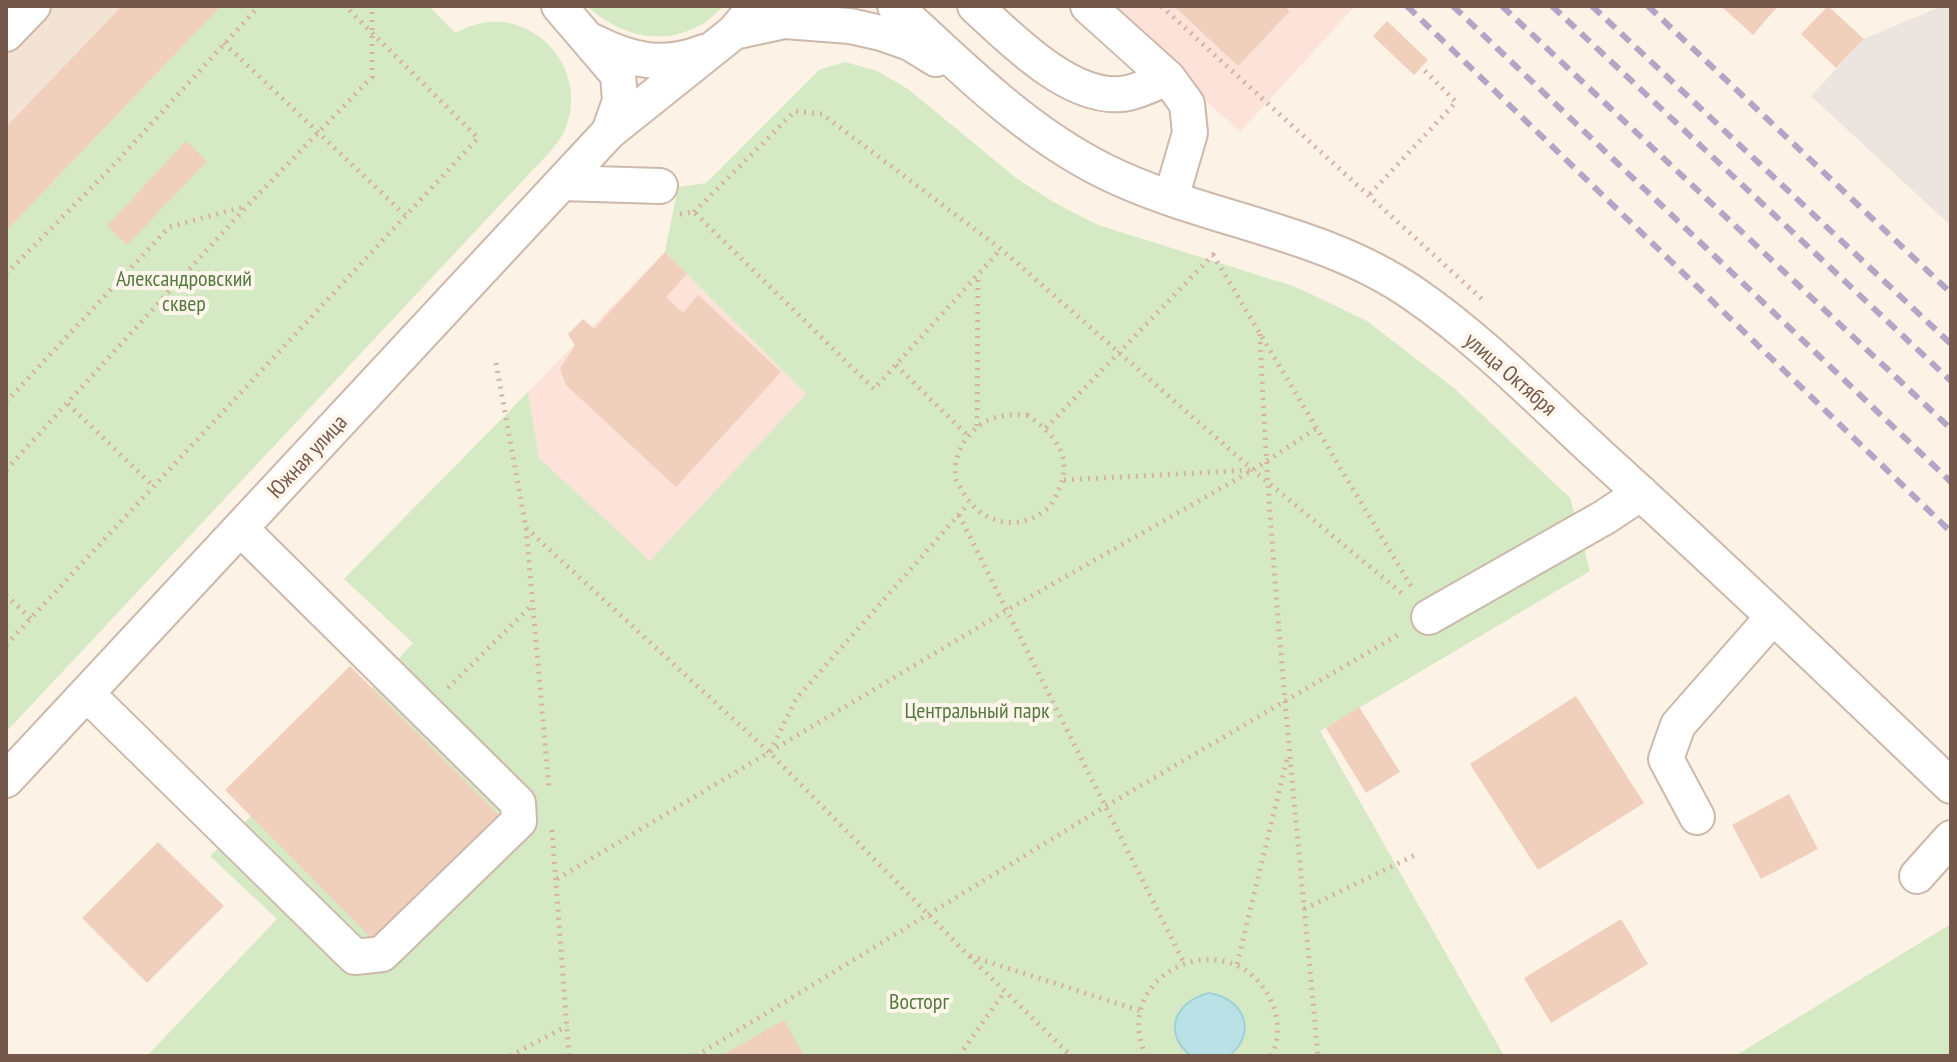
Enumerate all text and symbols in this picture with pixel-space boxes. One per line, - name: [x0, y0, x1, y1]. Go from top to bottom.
- park label: Александровский сквер: [116, 267, 252, 318]
- street label: улица Октября: [1459, 328, 1561, 422]
- street label: Южная улица: [263, 410, 353, 504]
- park label: Центральный парк: [904, 699, 1050, 725]
- park label: Восторг: [889, 990, 949, 1016]

